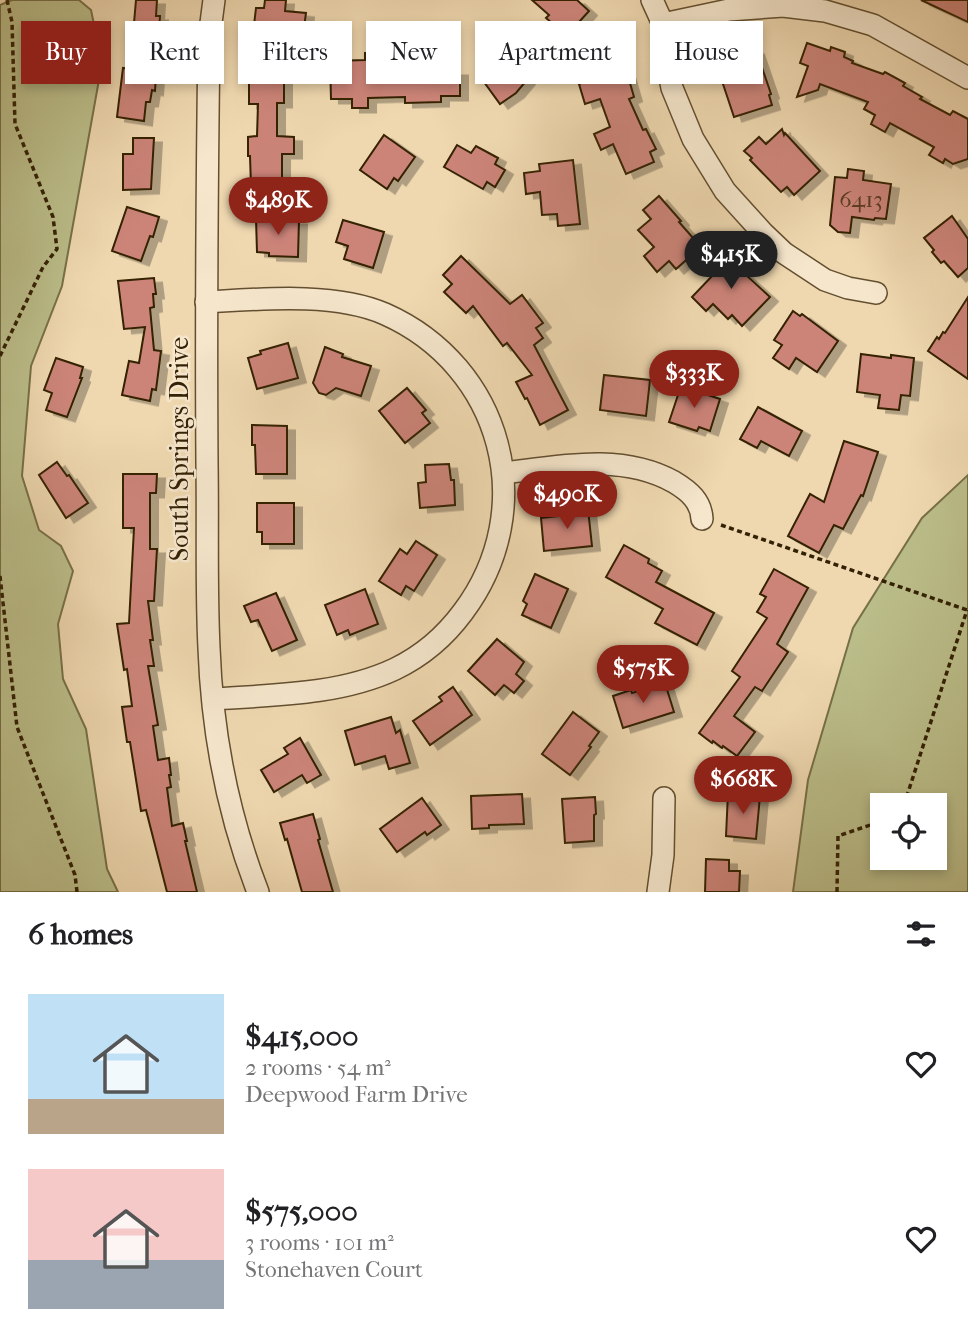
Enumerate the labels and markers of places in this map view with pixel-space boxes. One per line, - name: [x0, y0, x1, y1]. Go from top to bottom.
- pin: $489K: [229, 177, 327, 237]
- pin: $415K: [682, 232, 780, 291]
- pin: $333K: [645, 350, 743, 410]
- pin: $490K: [518, 472, 616, 531]
- pin: $575K: [594, 646, 692, 705]
- pin: $668K: [694, 756, 792, 816]

